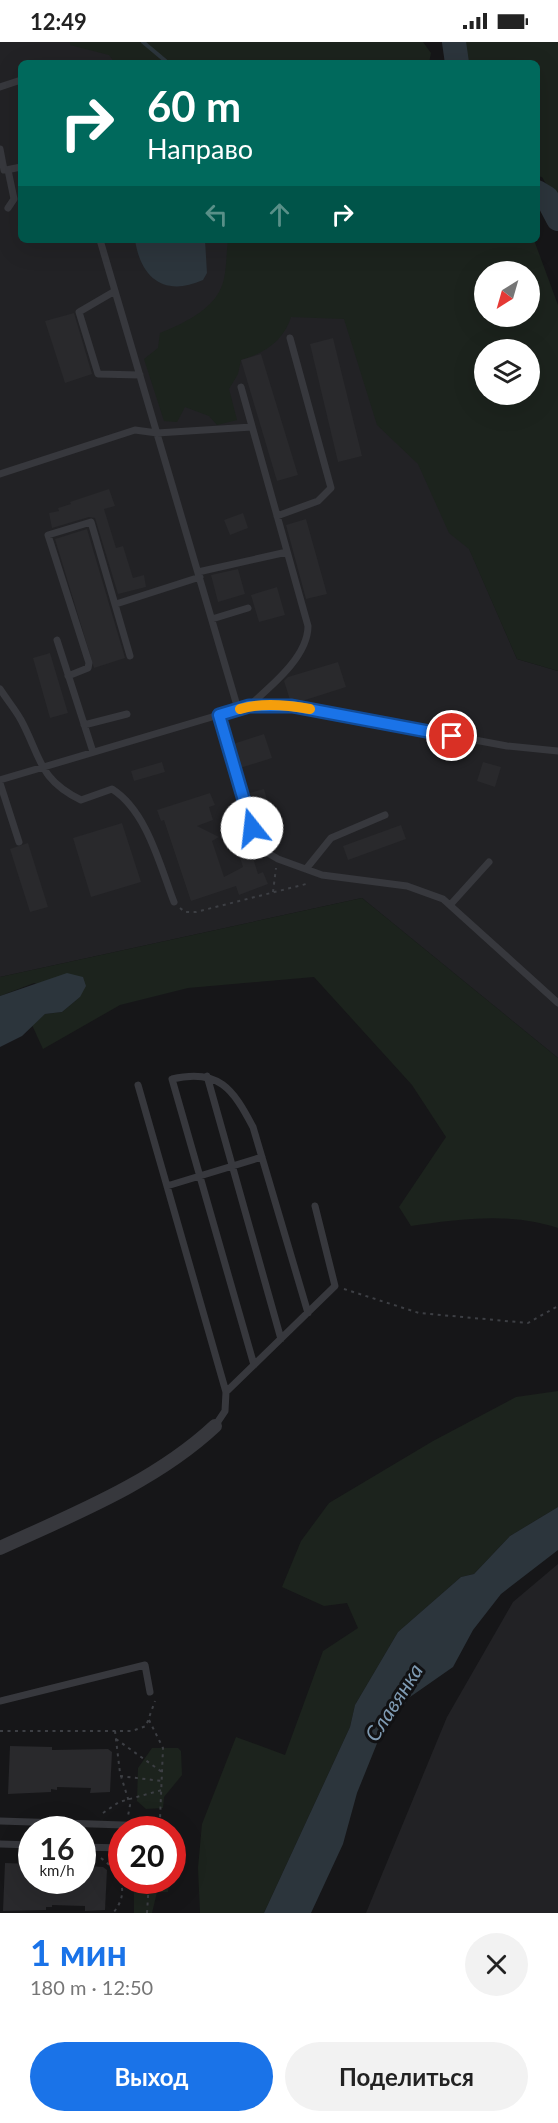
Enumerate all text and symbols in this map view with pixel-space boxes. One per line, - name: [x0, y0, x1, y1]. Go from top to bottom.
- text: 12:49: [30, 8, 87, 35]
- text: 60 m: [147, 81, 241, 131]
- icon: right: [48, 84, 126, 162]
- text: Направо: [147, 132, 253, 165]
- icon: left: [200, 198, 233, 231]
- icon: ahead: [263, 198, 296, 231]
- icon: right: [326, 198, 359, 231]
- north arrow: [474, 261, 540, 327]
- map controls: [474, 261, 540, 405]
- button: layers: [474, 339, 540, 405]
- pin: [426, 710, 477, 761]
- icon: arrive: [435, 719, 468, 752]
- position arrow: [220, 796, 284, 860]
- water label: Славянка: [359, 1659, 427, 1745]
- speed limit sign: 20: [108, 1816, 186, 1894]
- text: 16: [40, 1830, 74, 1866]
- text: km/h: [39, 1861, 75, 1879]
- text: 1 мин: [30, 1930, 127, 1974]
- button: close: [465, 1933, 528, 1996]
- text: 180 m · 12:50: [30, 1975, 153, 1999]
- button: Выход: [30, 2042, 273, 2111]
- button: Поделиться: [285, 2042, 528, 2111]

